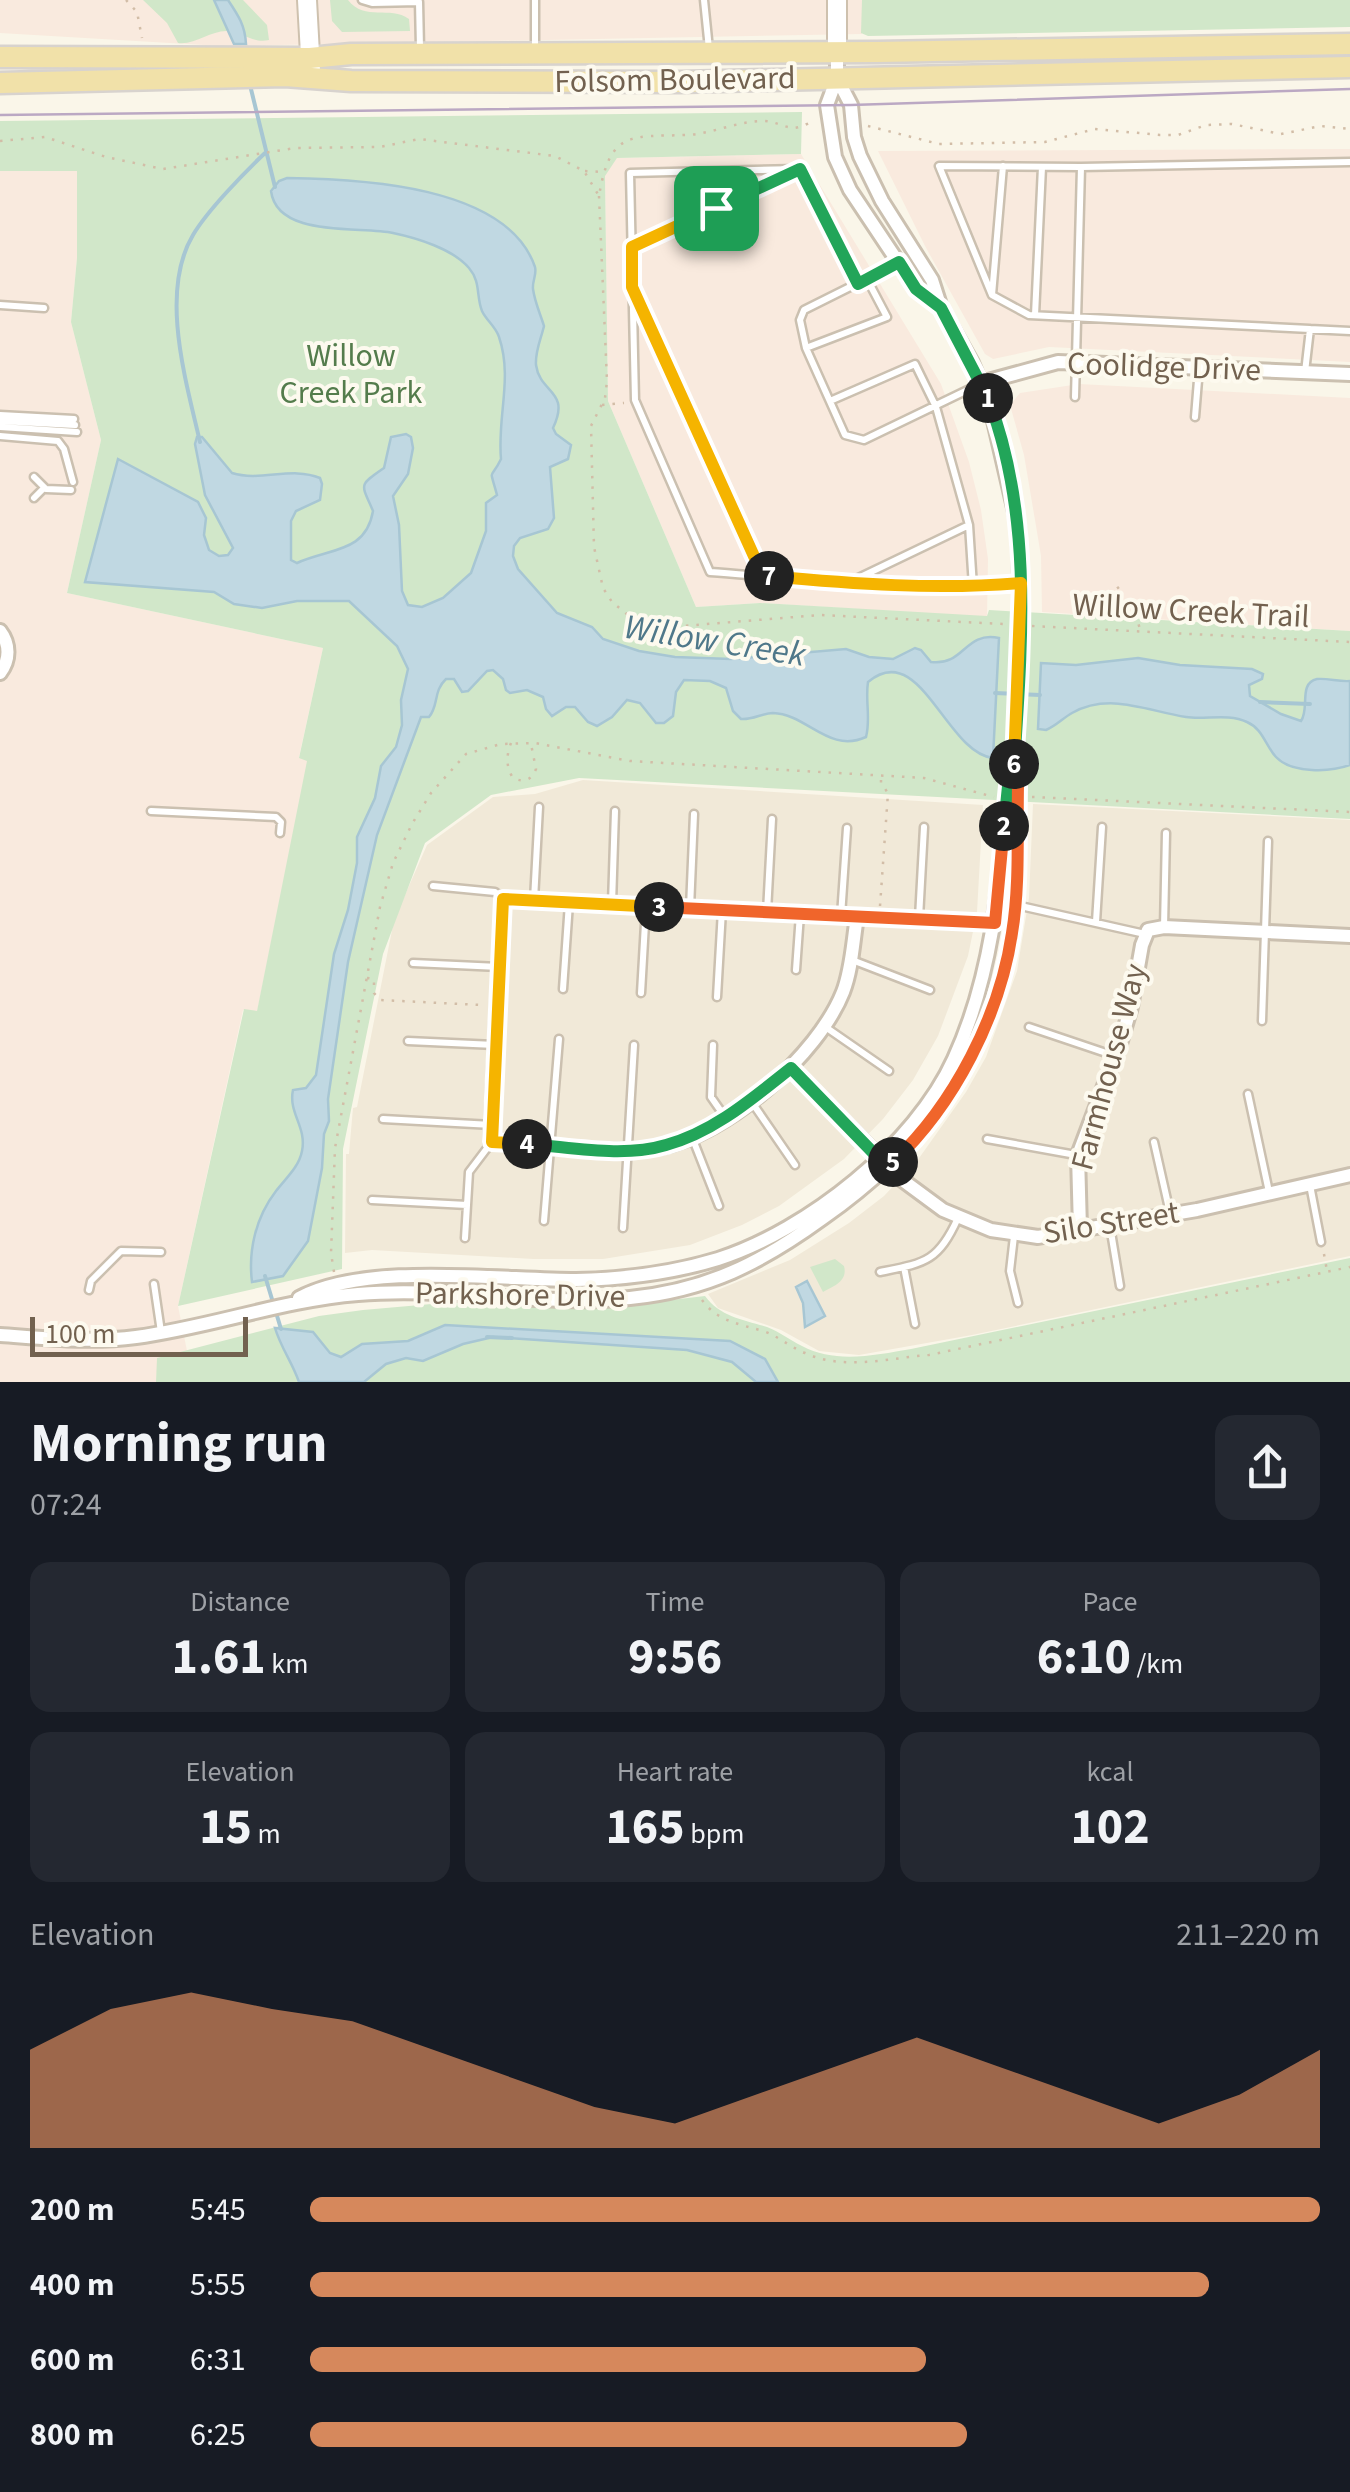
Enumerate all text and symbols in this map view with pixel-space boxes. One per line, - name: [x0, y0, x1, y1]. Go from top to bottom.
- street label: Folsom Boulevard: [554, 55, 796, 105]
- pin: [674, 166, 759, 251]
- icon: arrive: [689, 181, 744, 236]
- park label: Willow Creek Park: [280, 333, 423, 416]
- street label: Coolidge Drive: [1066, 341, 1262, 393]
- pin: 1: [963, 373, 1013, 423]
- text: 1: [981, 378, 995, 418]
- pin: 7: [744, 551, 794, 601]
- text: 7: [762, 556, 776, 596]
- street label: Willow Creek Trail: [1071, 582, 1311, 640]
- water label: Willow Creek: [621, 602, 810, 680]
- pin: 6: [989, 739, 1039, 789]
- text: 6: [1007, 744, 1021, 784]
- pin: 2: [979, 801, 1029, 851]
- text: 2: [997, 806, 1011, 846]
- pin: 3: [634, 882, 684, 932]
- text: 3: [652, 887, 666, 927]
- street label: Farmhouse Way: [1059, 959, 1159, 1175]
- pin: 4: [502, 1119, 552, 1169]
- text: 4: [520, 1124, 534, 1164]
- pin: 5: [868, 1137, 918, 1187]
- text: 5: [886, 1142, 900, 1182]
- street label: Silo Street: [1040, 1190, 1182, 1256]
- street label: Parkshore Drive: [414, 1270, 626, 1320]
- scale bar: [30, 1312, 248, 1356]
- text: 100 m: [45, 1314, 116, 1354]
- text: Morning run: [30, 1405, 327, 1483]
- button: share: [1215, 1415, 1320, 1520]
- text: 07:24: [30, 1482, 102, 1528]
- text: Distance: [190, 1582, 290, 1622]
- text: Time: [646, 1582, 705, 1622]
- text: Pace: [1083, 1582, 1137, 1622]
- text: 1.61: [172, 1622, 266, 1693]
- text: 9:56: [628, 1622, 722, 1693]
- text: 6:10: [1037, 1622, 1131, 1693]
- text: km: [266, 1644, 308, 1684]
- text: /km: [1131, 1644, 1183, 1684]
- text: Elevation: [185, 1752, 295, 1792]
- text: Heart rate: [617, 1752, 733, 1792]
- text: kcal: [1086, 1752, 1134, 1792]
- text: 15: [199, 1792, 252, 1863]
- text: 165: [605, 1792, 685, 1863]
- text: 102: [1070, 1792, 1150, 1863]
- text: m: [252, 1814, 281, 1854]
- text: bpm: [685, 1814, 745, 1854]
- text: Elevation: [30, 1912, 155, 1958]
- text: 211–220 m: [1176, 1912, 1320, 1958]
- text: 200 m: [30, 2187, 115, 2233]
- text: 5:45: [190, 2187, 246, 2233]
- text: 400 m: [30, 2262, 115, 2308]
- text: 5:55: [190, 2262, 246, 2308]
- text: 600 m: [30, 2337, 115, 2383]
- text: 6:31: [190, 2337, 246, 2383]
- text: 800 m: [30, 2412, 115, 2458]
- text: 6:25: [190, 2412, 246, 2458]

